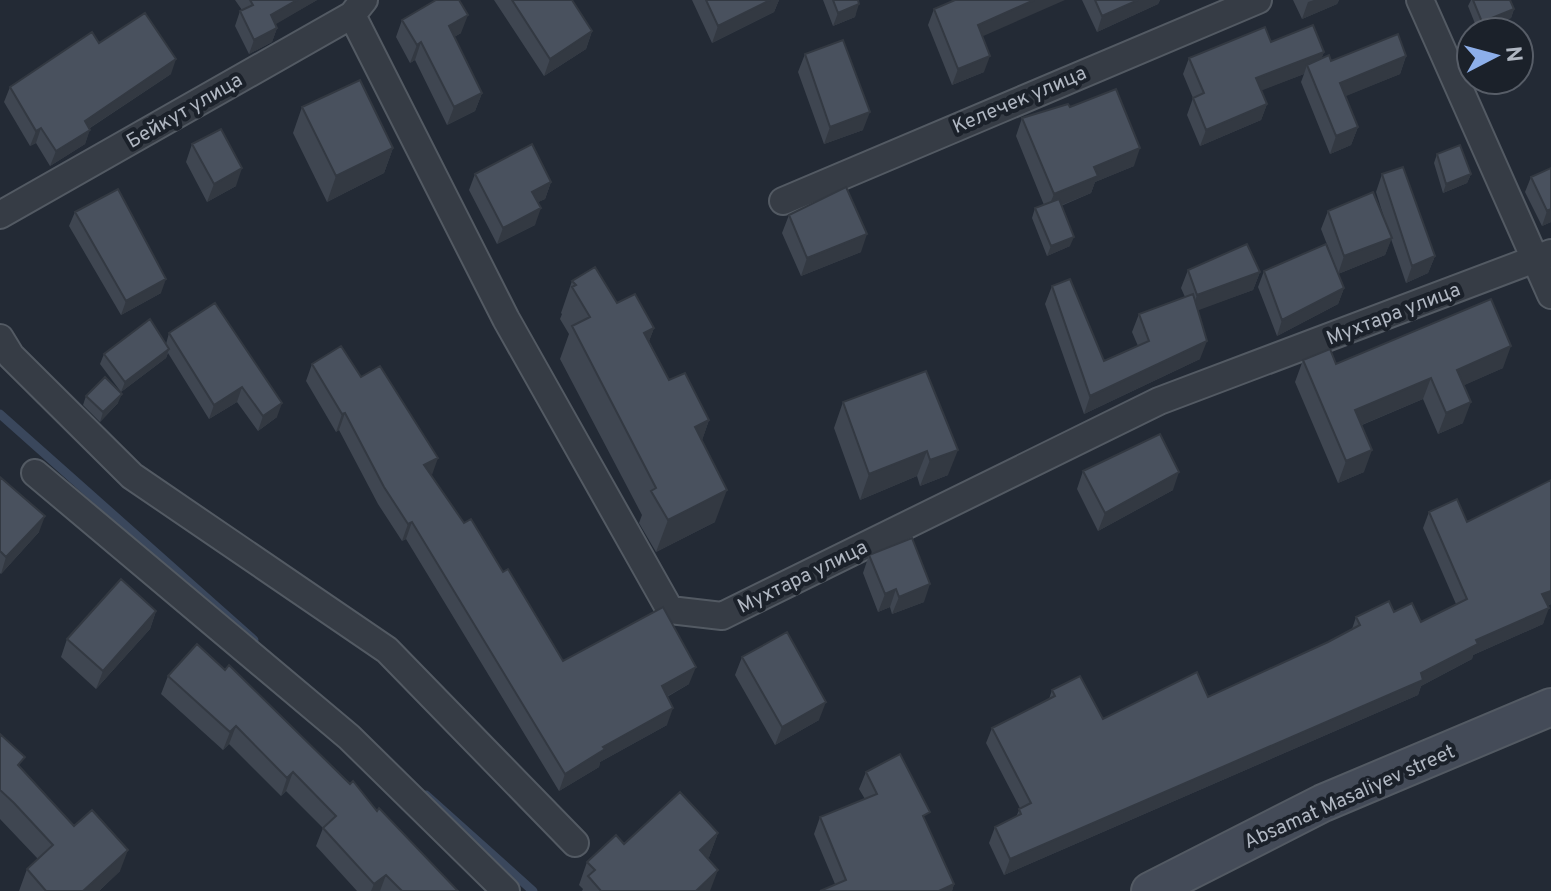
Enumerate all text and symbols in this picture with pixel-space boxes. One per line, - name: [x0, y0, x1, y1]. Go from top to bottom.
- north arrow: [1455, 16, 1535, 96]
- text: N: [1498, 45, 1527, 63]
- street label: Келечек улица: [949, 61, 1091, 141]
- street label: Бейкут улица: [122, 68, 248, 155]
- street label: Мухтара улица: [1323, 277, 1464, 352]
- street label: Мухтара улица: [734, 535, 872, 621]
- street label: Absamat Masaliyev street: [1240, 740, 1459, 856]

